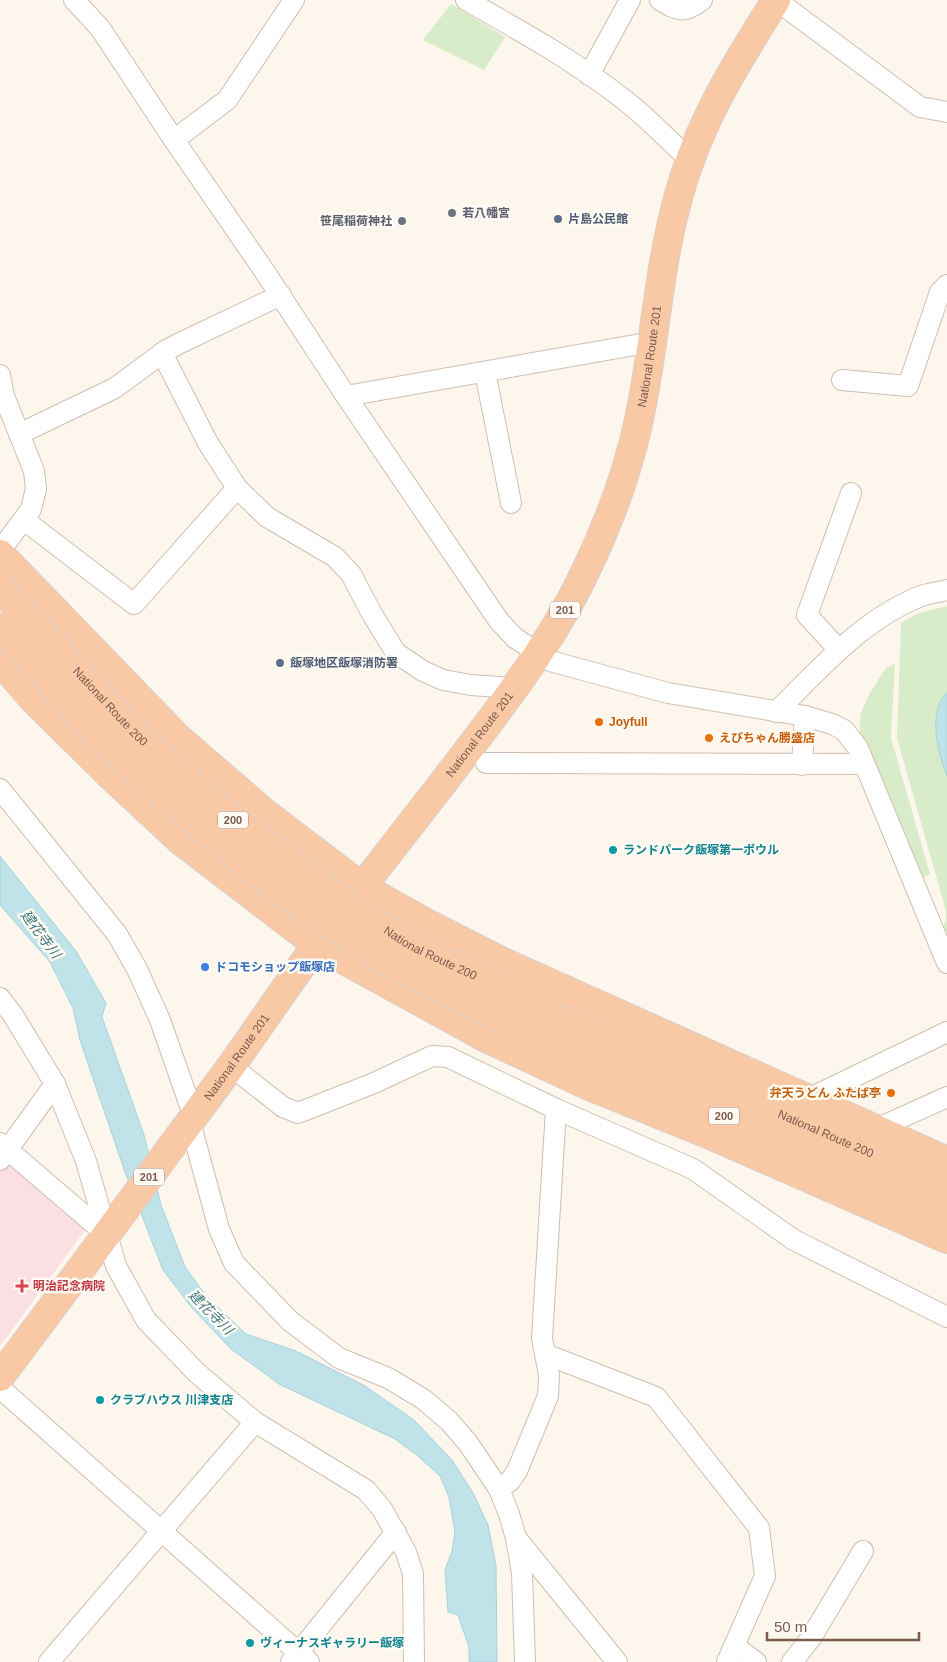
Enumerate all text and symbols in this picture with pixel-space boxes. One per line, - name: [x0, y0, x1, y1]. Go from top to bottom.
- place label: 若八幡宮: [462, 206, 510, 220]
- marker: 若八幡宮: [446, 207, 458, 219]
- place label: 片島公民館: [568, 212, 628, 226]
- marker: 片島公民館: [552, 213, 564, 225]
- place label: 笹尾稲荷神社: [320, 214, 392, 228]
- marker: 笹尾稲荷神社: [396, 215, 408, 227]
- street label: National Route 201: [635, 304, 664, 409]
- road number: 201: [550, 602, 580, 618]
- place label: 飯塚地区飯塚消防署: [290, 656, 398, 670]
- marker: 飯塚地区飯塚消防署: [274, 657, 286, 669]
- street label: National Route 200: [70, 664, 151, 749]
- street label: National Route 201: [443, 689, 516, 780]
- place label: Joyfull: [609, 715, 648, 729]
- marker: Joyfull: [593, 716, 605, 728]
- place label: えびちゃん勝盛店: [719, 731, 815, 745]
- marker: えびちゃん勝盛店: [703, 732, 715, 744]
- road number: 200: [218, 812, 248, 828]
- place label: ランドパーク飯塚第一ボウル: [623, 843, 779, 857]
- marker: ランドパーク飯塚第一ボウル: [607, 844, 619, 856]
- water label: 建花寺川: [18, 907, 65, 963]
- street label: National Route 200: [381, 923, 479, 983]
- place label: ドコモショップ飯塚店: [215, 960, 335, 974]
- marker: ドコモショップ飯塚店: [199, 961, 211, 973]
- street label: National Route 201: [201, 1011, 273, 1103]
- place label: 弁天うどん ふたば亭: [770, 1086, 881, 1100]
- marker: 弁天うどん ふたば亭: [885, 1087, 897, 1099]
- street label: National Route 200: [776, 1107, 876, 1161]
- road number: 200: [709, 1108, 739, 1124]
- road number: 201: [134, 1168, 164, 1186]
- marker: 明治記念病院: [15, 1279, 29, 1293]
- place label: 明治記念病院: [33, 1279, 105, 1293]
- water label: 建花寺川: [186, 1287, 238, 1339]
- place label: クラブハウス 川津支店: [110, 1393, 233, 1407]
- marker: クラブハウス 川津支店: [94, 1394, 106, 1406]
- scale bar: [767, 1610, 920, 1642]
- text: 50 m: [774, 1618, 807, 1635]
- place label: ヴィーナスギャラリー飯塚: [260, 1636, 404, 1650]
- marker: ヴィーナスギャラリー飯塚: [244, 1637, 256, 1649]

